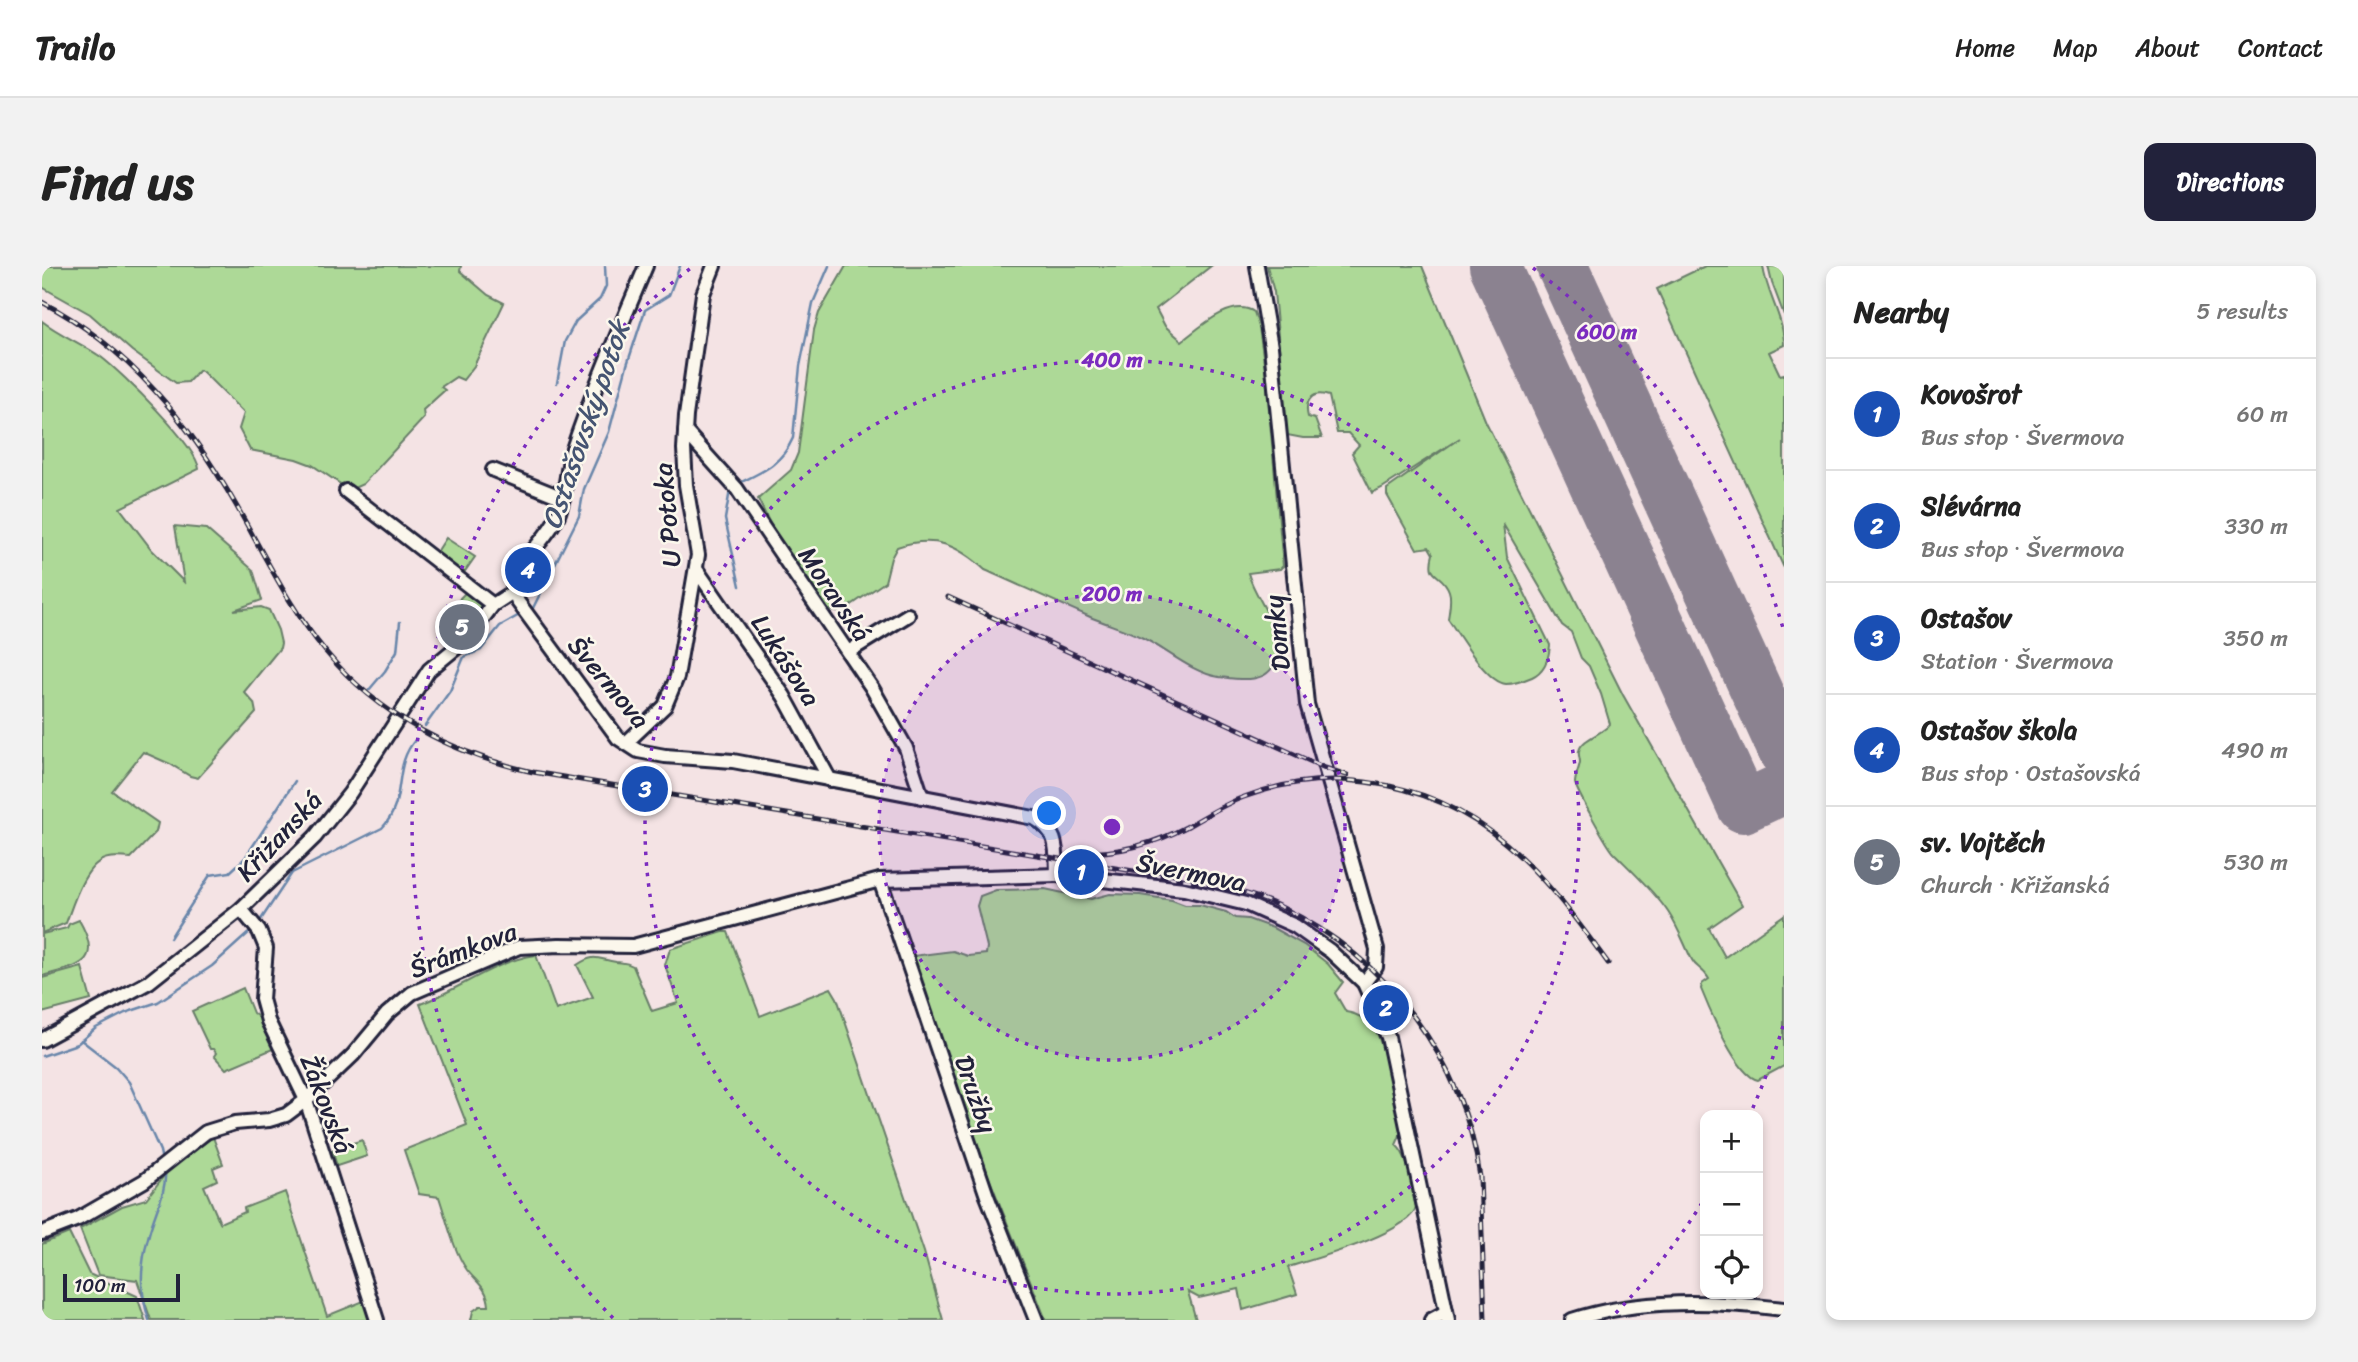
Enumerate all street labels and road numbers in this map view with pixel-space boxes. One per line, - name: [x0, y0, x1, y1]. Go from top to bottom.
- street label: U Potoka: [640, 461, 694, 569]
- street label: Moravská: [786, 536, 884, 652]
- street label: Domky: [1250, 592, 1304, 673]
- street label: Lukášova: [739, 604, 833, 716]
- street label: Švermova: [556, 625, 662, 739]
- street label: Křižanská: [224, 779, 334, 893]
- street label: Švermova: [1132, 839, 1250, 905]
- street label: Šrámkova: [402, 908, 524, 992]
- street label: Žákovská: [287, 1047, 367, 1161]
- street label: Družby: [941, 1049, 1011, 1140]

